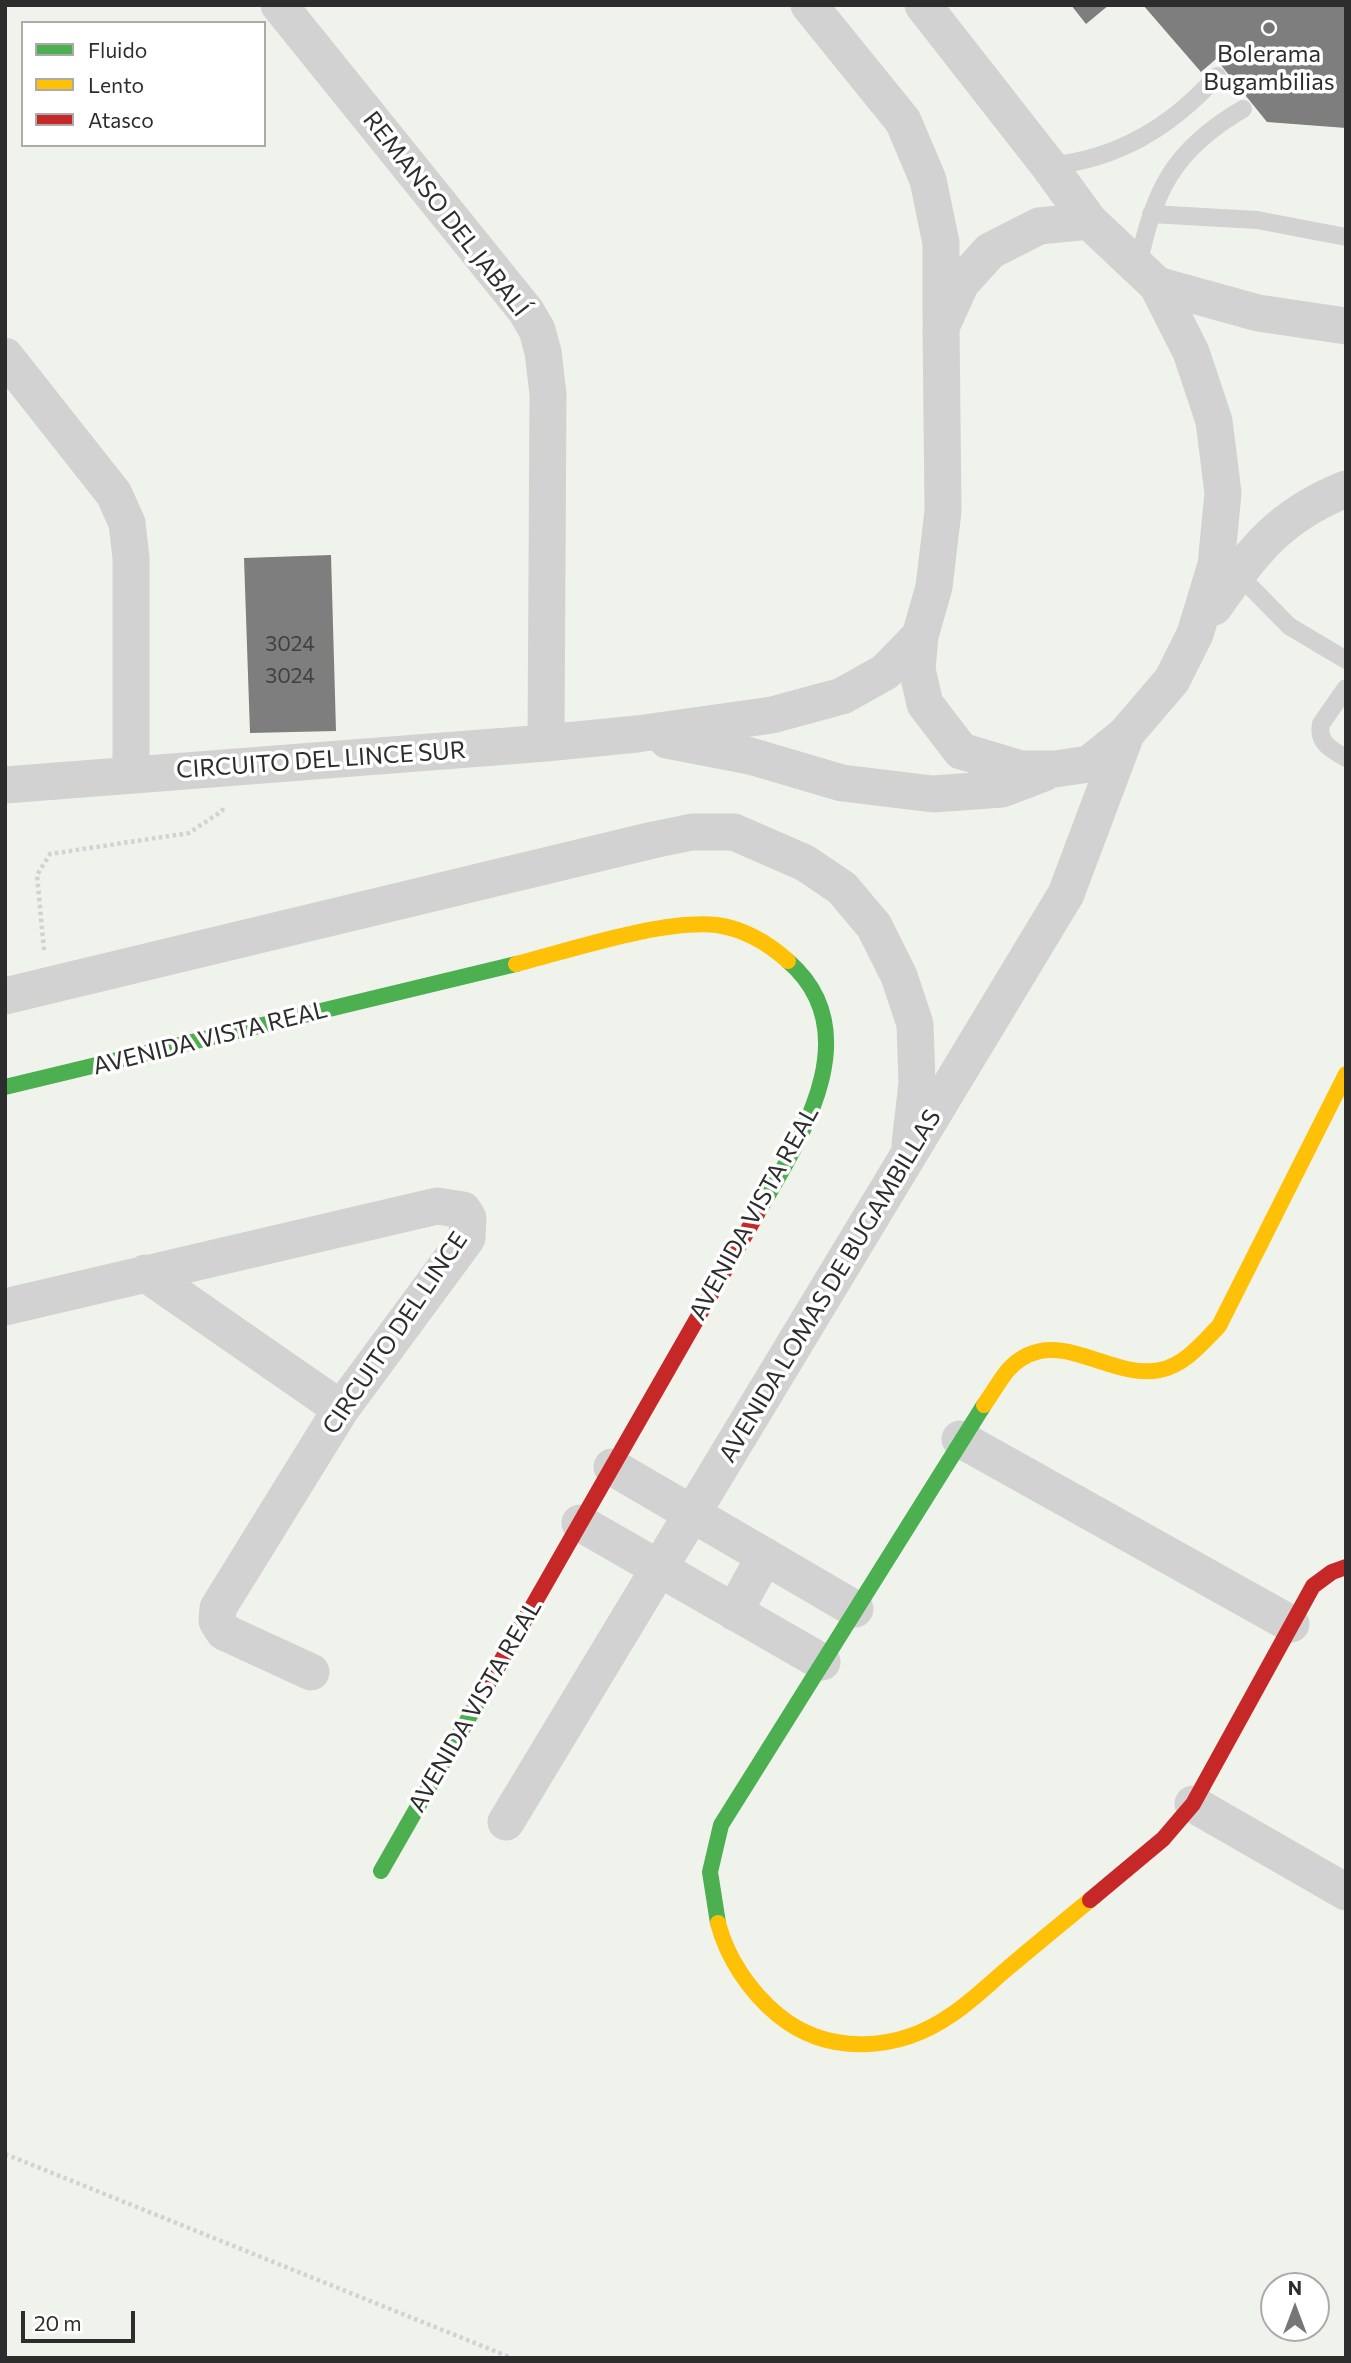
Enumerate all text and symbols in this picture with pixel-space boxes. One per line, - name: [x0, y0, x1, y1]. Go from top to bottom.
- marker: Bolerama Bugambilias: [1261, 20, 1277, 36]
- legend: [21, 21, 266, 147]
- text: Fluido: [88, 37, 147, 62]
- place label: Bolerama Bugambilias: [1203, 40, 1335, 96]
- text: Lento: [88, 72, 144, 97]
- street label: REMANSO DEL JABALÍ: [357, 106, 535, 322]
- text: Atasco: [88, 107, 154, 132]
- house number: 3024: [265, 631, 315, 657]
- house number: 3024: [265, 663, 315, 689]
- street label: CIRCUITO DEL LINCE SUR: [175, 736, 467, 784]
- street label: AVENIDA VISTA REAL: [90, 995, 330, 1081]
- street label: AVENIDA VISTA REAL: [683, 1101, 825, 1325]
- street label: AVENIDA LOMAS DE BUGAMBILLAS: [713, 1105, 947, 1467]
- street label: CIRCUITO DEL LINCE: [317, 1226, 473, 1440]
- street label: AVENIDA VISTA REAL: [402, 1595, 548, 1817]
- north arrow: [1260, 2272, 1330, 2342]
- text: N: [1288, 2276, 1302, 2299]
- scale bar: [24, 2296, 138, 2340]
- text: 20 m: [34, 2310, 82, 2335]

